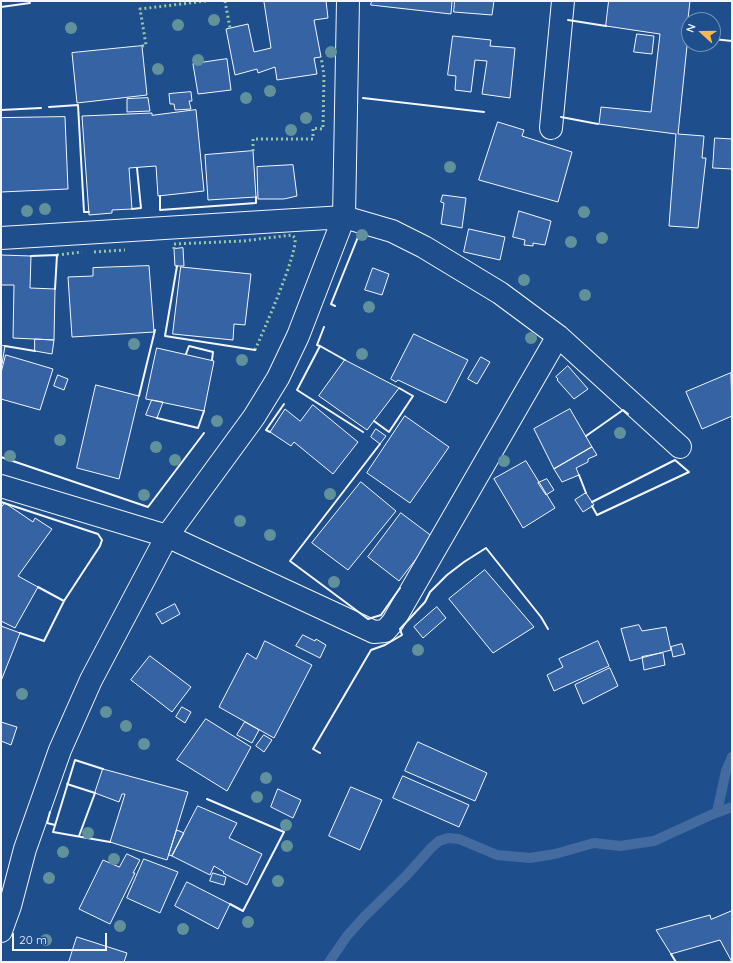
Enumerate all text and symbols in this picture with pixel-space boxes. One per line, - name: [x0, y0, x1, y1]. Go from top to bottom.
- north arrow: [681, 12, 721, 52]
- text: N: [683, 22, 699, 34]
- scale bar: [14, 925, 109, 951]
- text: 20 m: [19, 932, 47, 947]

